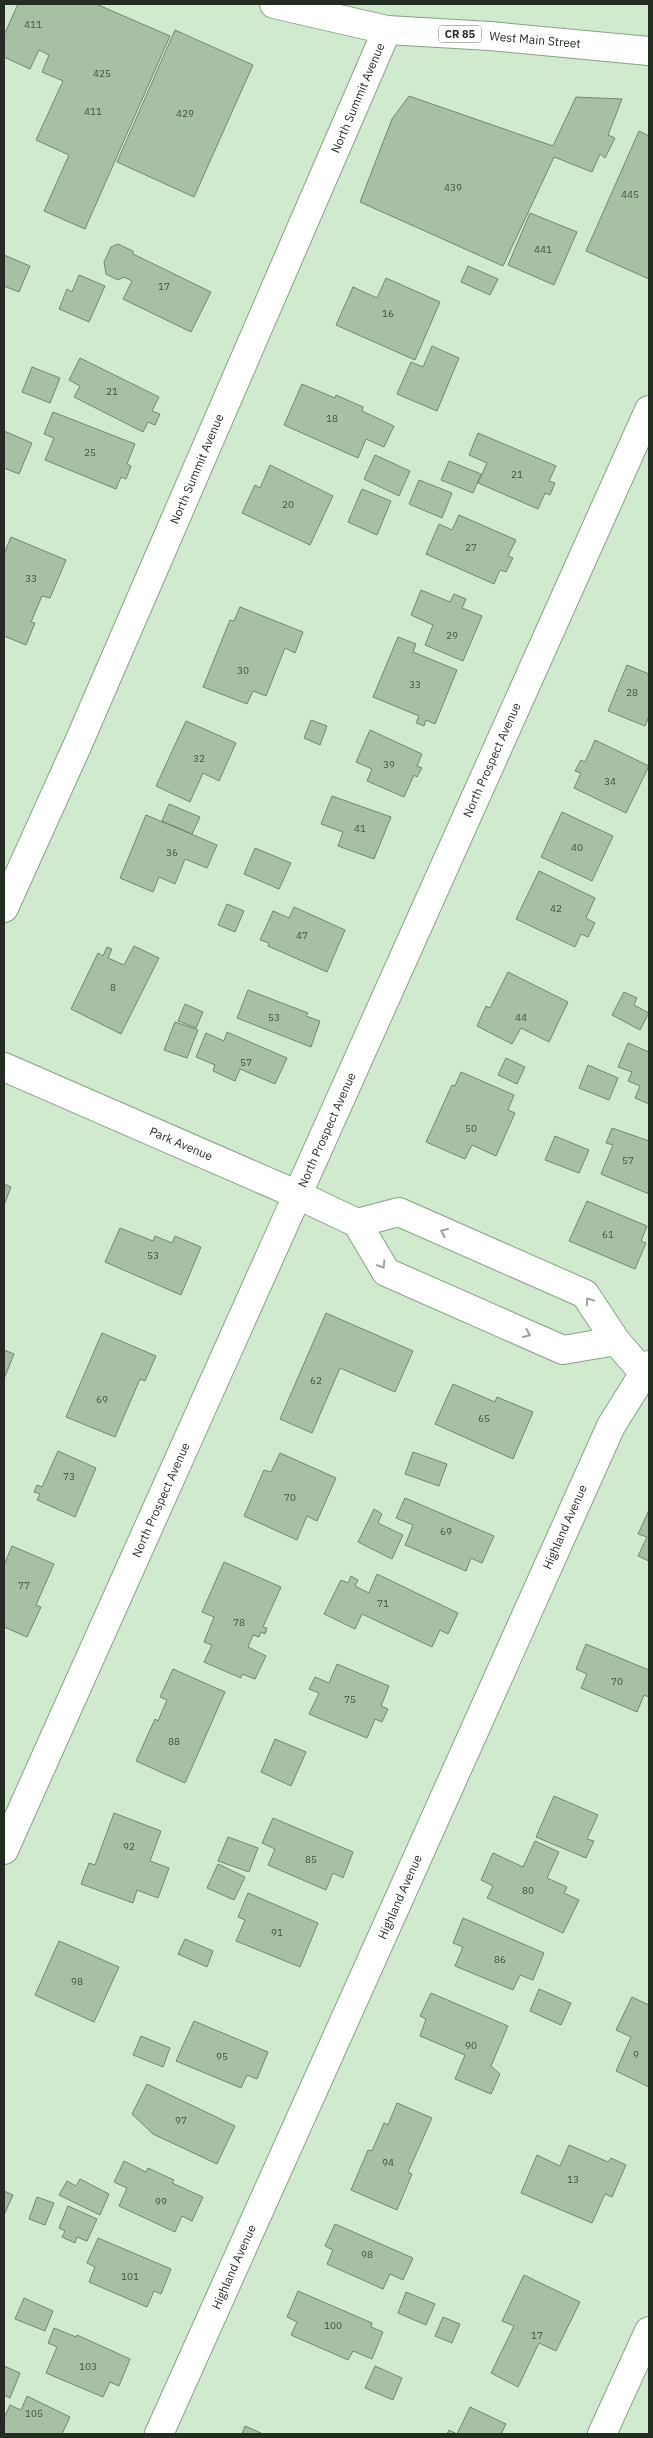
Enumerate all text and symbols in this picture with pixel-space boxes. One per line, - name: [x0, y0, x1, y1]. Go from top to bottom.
- house number: 411: [24, 18, 42, 31]
- road number: CR 85: [439, 26, 481, 42]
- street label: West Main Street: [489, 28, 581, 51]
- street label: North Summit Avenue: [328, 40, 388, 155]
- house number: 425: [93, 67, 111, 80]
- house number: 411: [84, 105, 102, 118]
- house number: 429: [176, 107, 194, 120]
- house number: 439: [444, 181, 462, 194]
- house number: 445: [621, 188, 639, 201]
- house number: 441: [534, 243, 552, 256]
- house number: 17: [158, 280, 170, 293]
- house number: 16: [382, 307, 394, 320]
- house number: 21: [106, 385, 118, 398]
- street label: North Summit Avenue: [167, 411, 227, 526]
- house number: 18: [326, 412, 338, 425]
- house number: 25: [84, 446, 96, 459]
- house number: 21: [511, 468, 523, 481]
- house number: 20: [282, 498, 294, 511]
- house number: 27: [465, 541, 477, 554]
- house number: 33: [25, 572, 37, 585]
- house number: 29: [446, 629, 458, 642]
- house number: 30: [237, 664, 249, 677]
- house number: 33: [409, 678, 421, 691]
- house number: 28: [626, 686, 638, 699]
- street label: North Prospect Avenue: [459, 700, 524, 820]
- house number: 32: [193, 752, 205, 765]
- house number: 39: [383, 758, 395, 771]
- house number: 34: [604, 775, 616, 788]
- house number: 41: [354, 822, 366, 835]
- house number: 40: [571, 841, 583, 854]
- house number: 36: [166, 846, 178, 859]
- house number: 42: [550, 902, 562, 915]
- house number: 47: [296, 929, 308, 942]
- house number: 8: [110, 981, 116, 994]
- house number: 53: [268, 1011, 280, 1024]
- house number: 44: [515, 1011, 527, 1024]
- house number: 57: [240, 1056, 252, 1069]
- street label: North Prospect Avenue: [294, 1070, 359, 1190]
- house number: 50: [465, 1122, 477, 1135]
- street label: Park Avenue: [147, 1124, 215, 1164]
- house number: 57: [622, 1154, 634, 1167]
- one-way arrow: [440, 1227, 449, 1238]
- house number: 61: [602, 1228, 614, 1241]
- house number: 53: [147, 1249, 159, 1262]
- one-way arrow: [376, 1259, 385, 1269]
- one-way arrow: [586, 1297, 595, 1306]
- one-way arrow: [522, 1328, 531, 1339]
- house number: 62: [310, 1374, 322, 1387]
- house number: 69: [96, 1393, 108, 1406]
- house number: 65: [478, 1412, 490, 1425]
- street label: North Prospect Avenue: [128, 1440, 193, 1560]
- house number: 73: [63, 1470, 75, 1483]
- street label: Highland Avenue: [539, 1482, 590, 1571]
- house number: 70: [284, 1491, 296, 1504]
- house number: 69: [440, 1525, 452, 1538]
- house number: 77: [18, 1579, 30, 1592]
- house number: 71: [377, 1597, 389, 1610]
- house number: 78: [233, 1616, 245, 1629]
- house number: 70: [611, 1675, 623, 1688]
- house number: 75: [344, 1693, 356, 1706]
- house number: 88: [168, 1735, 180, 1748]
- house number: 92: [123, 1840, 135, 1853]
- street label: Highland Avenue: [374, 1852, 425, 1941]
- house number: 85: [305, 1853, 317, 1866]
- house number: 80: [522, 1884, 534, 1897]
- house number: 91: [271, 1926, 283, 1939]
- house number: 86: [494, 1953, 506, 1966]
- house number: 98: [71, 1975, 83, 1988]
- house number: 90: [465, 2039, 477, 2052]
- house number: 9: [633, 2048, 639, 2061]
- house number: 95: [216, 2050, 228, 2063]
- house number: 97: [175, 2114, 187, 2127]
- house number: 94: [382, 2156, 394, 2169]
- house number: 13: [567, 2173, 579, 2186]
- house number: 99: [155, 2195, 167, 2208]
- street label: Highland Avenue: [208, 2222, 259, 2311]
- house number: 98: [361, 2248, 373, 2261]
- house number: 101: [121, 2270, 139, 2283]
- house number: 100: [324, 2319, 342, 2332]
- house number: 17: [531, 2329, 543, 2342]
- house number: 103: [79, 2360, 97, 2373]
- house number: 105: [25, 2407, 43, 2420]

